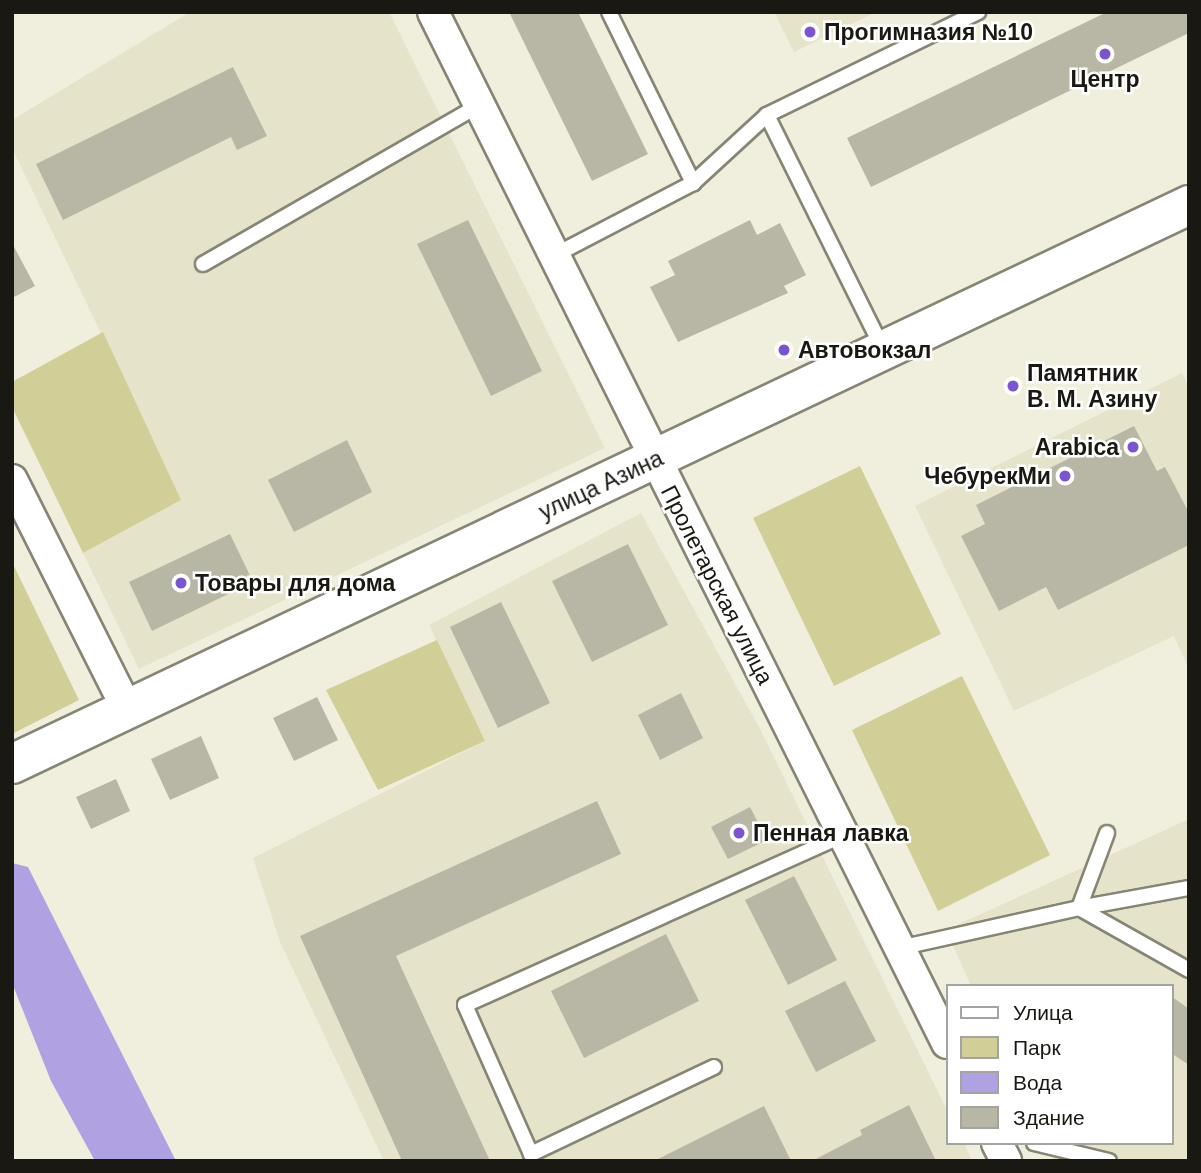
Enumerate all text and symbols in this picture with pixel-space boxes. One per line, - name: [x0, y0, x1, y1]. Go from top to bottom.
- place label: Прогимназия №10: [824, 18, 1033, 46]
- marker: Прогимназия №10: [802, 24, 818, 40]
- marker: Центр: [1097, 46, 1113, 62]
- place label: Центр: [1070, 65, 1140, 93]
- place label: Автовокзал: [798, 336, 931, 364]
- marker: Автовокзал: [776, 342, 792, 358]
- place label: Памятник В. М. Азину: [1027, 359, 1157, 413]
- marker: Памятник В. М. Азину: [1005, 378, 1021, 394]
- place label: Arabica: [1035, 433, 1119, 461]
- marker: Arabica: [1125, 439, 1141, 455]
- street label: улица Азина: [535, 444, 667, 526]
- place label: ЧебурекМи: [924, 462, 1051, 490]
- marker: ЧебурекМи: [1057, 468, 1073, 484]
- street label: Пролетарская улица: [655, 481, 779, 689]
- place label: Товары для дома: [195, 569, 395, 597]
- marker: Товары для дома: [173, 575, 189, 591]
- place label: Пенная лавка: [753, 819, 909, 847]
- marker: Пенная лавка: [731, 825, 747, 841]
- legend: [946, 984, 1173, 1145]
- text: Улица: [1013, 1001, 1073, 1024]
- text: Парк: [1013, 1036, 1061, 1059]
- text: Вода: [1013, 1071, 1062, 1094]
- text: Здание: [1013, 1106, 1085, 1129]

